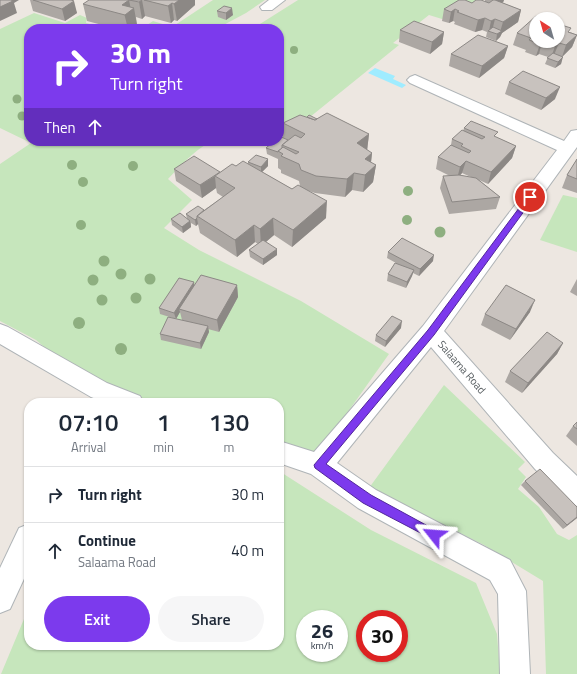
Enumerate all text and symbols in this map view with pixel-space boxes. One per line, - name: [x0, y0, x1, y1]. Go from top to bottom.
- north arrow: [529, 12, 565, 48]
- map controls: [529, 12, 565, 48]
- text: 30 m: [110, 31, 171, 74]
- icon: right: [44, 40, 96, 92]
- text: Turn right: [110, 70, 183, 97]
- text: Then: [44, 116, 76, 139]
- icon: ahead: [84, 116, 106, 138]
- pin: [513, 180, 547, 214]
- icon: arrive: [519, 186, 541, 208]
- street label: Salaama Road: [434, 337, 490, 397]
- text: 07:10: [59, 404, 118, 440]
- text: 1: [157, 404, 170, 440]
- text: 130: [209, 404, 249, 440]
- text: Arrival: [71, 437, 106, 457]
- text: min: [153, 437, 174, 457]
- text: m: [224, 437, 234, 457]
- text: Turn right: [78, 483, 142, 506]
- text: 30 m: [231, 483, 264, 506]
- icon: right: [44, 484, 66, 506]
- position arrow: [413, 514, 455, 556]
- text: Continue: [78, 529, 136, 552]
- text: 40 m: [231, 539, 264, 562]
- icon: ahead: [44, 540, 66, 562]
- text: Salaama Road: [78, 552, 156, 572]
- button: Exit: [44, 596, 150, 642]
- button: Share: [158, 596, 264, 642]
- speed limit sign: 30: [356, 610, 408, 662]
- text: 26: [311, 615, 333, 646]
- text: km/h: [311, 638, 333, 653]

